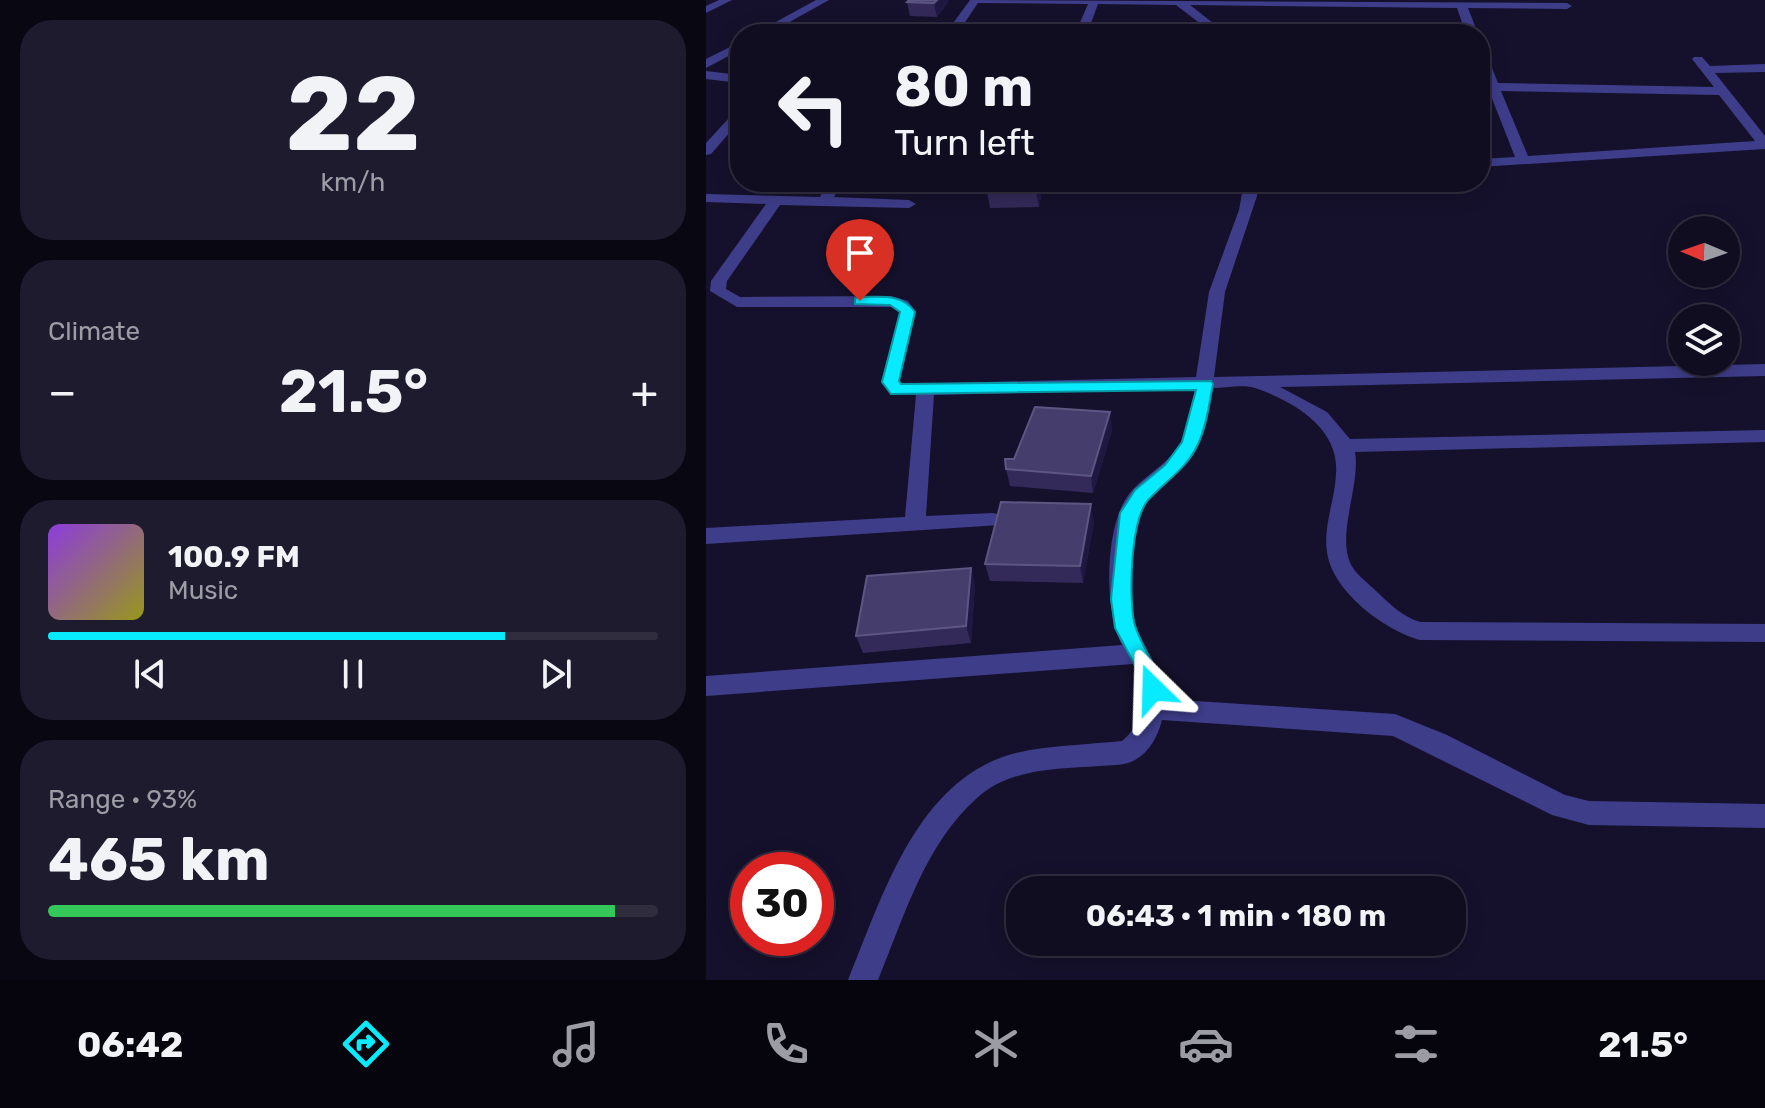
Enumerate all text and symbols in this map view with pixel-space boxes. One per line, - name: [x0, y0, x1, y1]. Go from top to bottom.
- text: 22: [285, 53, 421, 176]
- text: 80 m: [894, 54, 1033, 120]
- icon: left: [762, 56, 866, 160]
- text: Turn left: [894, 121, 1035, 164]
- text: km/h: [321, 167, 385, 198]
- north arrow: [1668, 216, 1740, 288]
- map controls: [1668, 216, 1740, 376]
- pin: [826, 219, 894, 301]
- icon: arrive: [838, 231, 882, 275]
- button: layers: [1668, 304, 1740, 376]
- text: Climate: [48, 316, 140, 347]
- text: 21.5°: [279, 356, 428, 427]
- text: −: [48, 366, 77, 418]
- text: +: [631, 366, 658, 418]
- text: 100.9 FM: [168, 539, 300, 575]
- text: Music: [168, 575, 238, 606]
- position arrow: [1111, 647, 1195, 731]
- icon: previous: [128, 652, 172, 696]
- icon: pause: [331, 652, 375, 696]
- icon: next: [534, 652, 578, 696]
- text: Range · 93%: [48, 784, 197, 815]
- text: 465 km: [48, 824, 270, 895]
- speed limit sign: 30: [730, 852, 834, 956]
- text: 06:43 · 1 min · 180 m: [1086, 898, 1386, 934]
- icon: directions: [338, 1016, 394, 1072]
- icon: music: [548, 1016, 604, 1072]
- icon: phone: [758, 1016, 814, 1072]
- icon: climate: [968, 1016, 1024, 1072]
- icon: car: [1178, 1016, 1234, 1072]
- icon: filters: [1388, 1016, 1444, 1072]
- text: 06:42: [77, 1023, 183, 1066]
- text: 21.5°: [1598, 1023, 1688, 1066]

